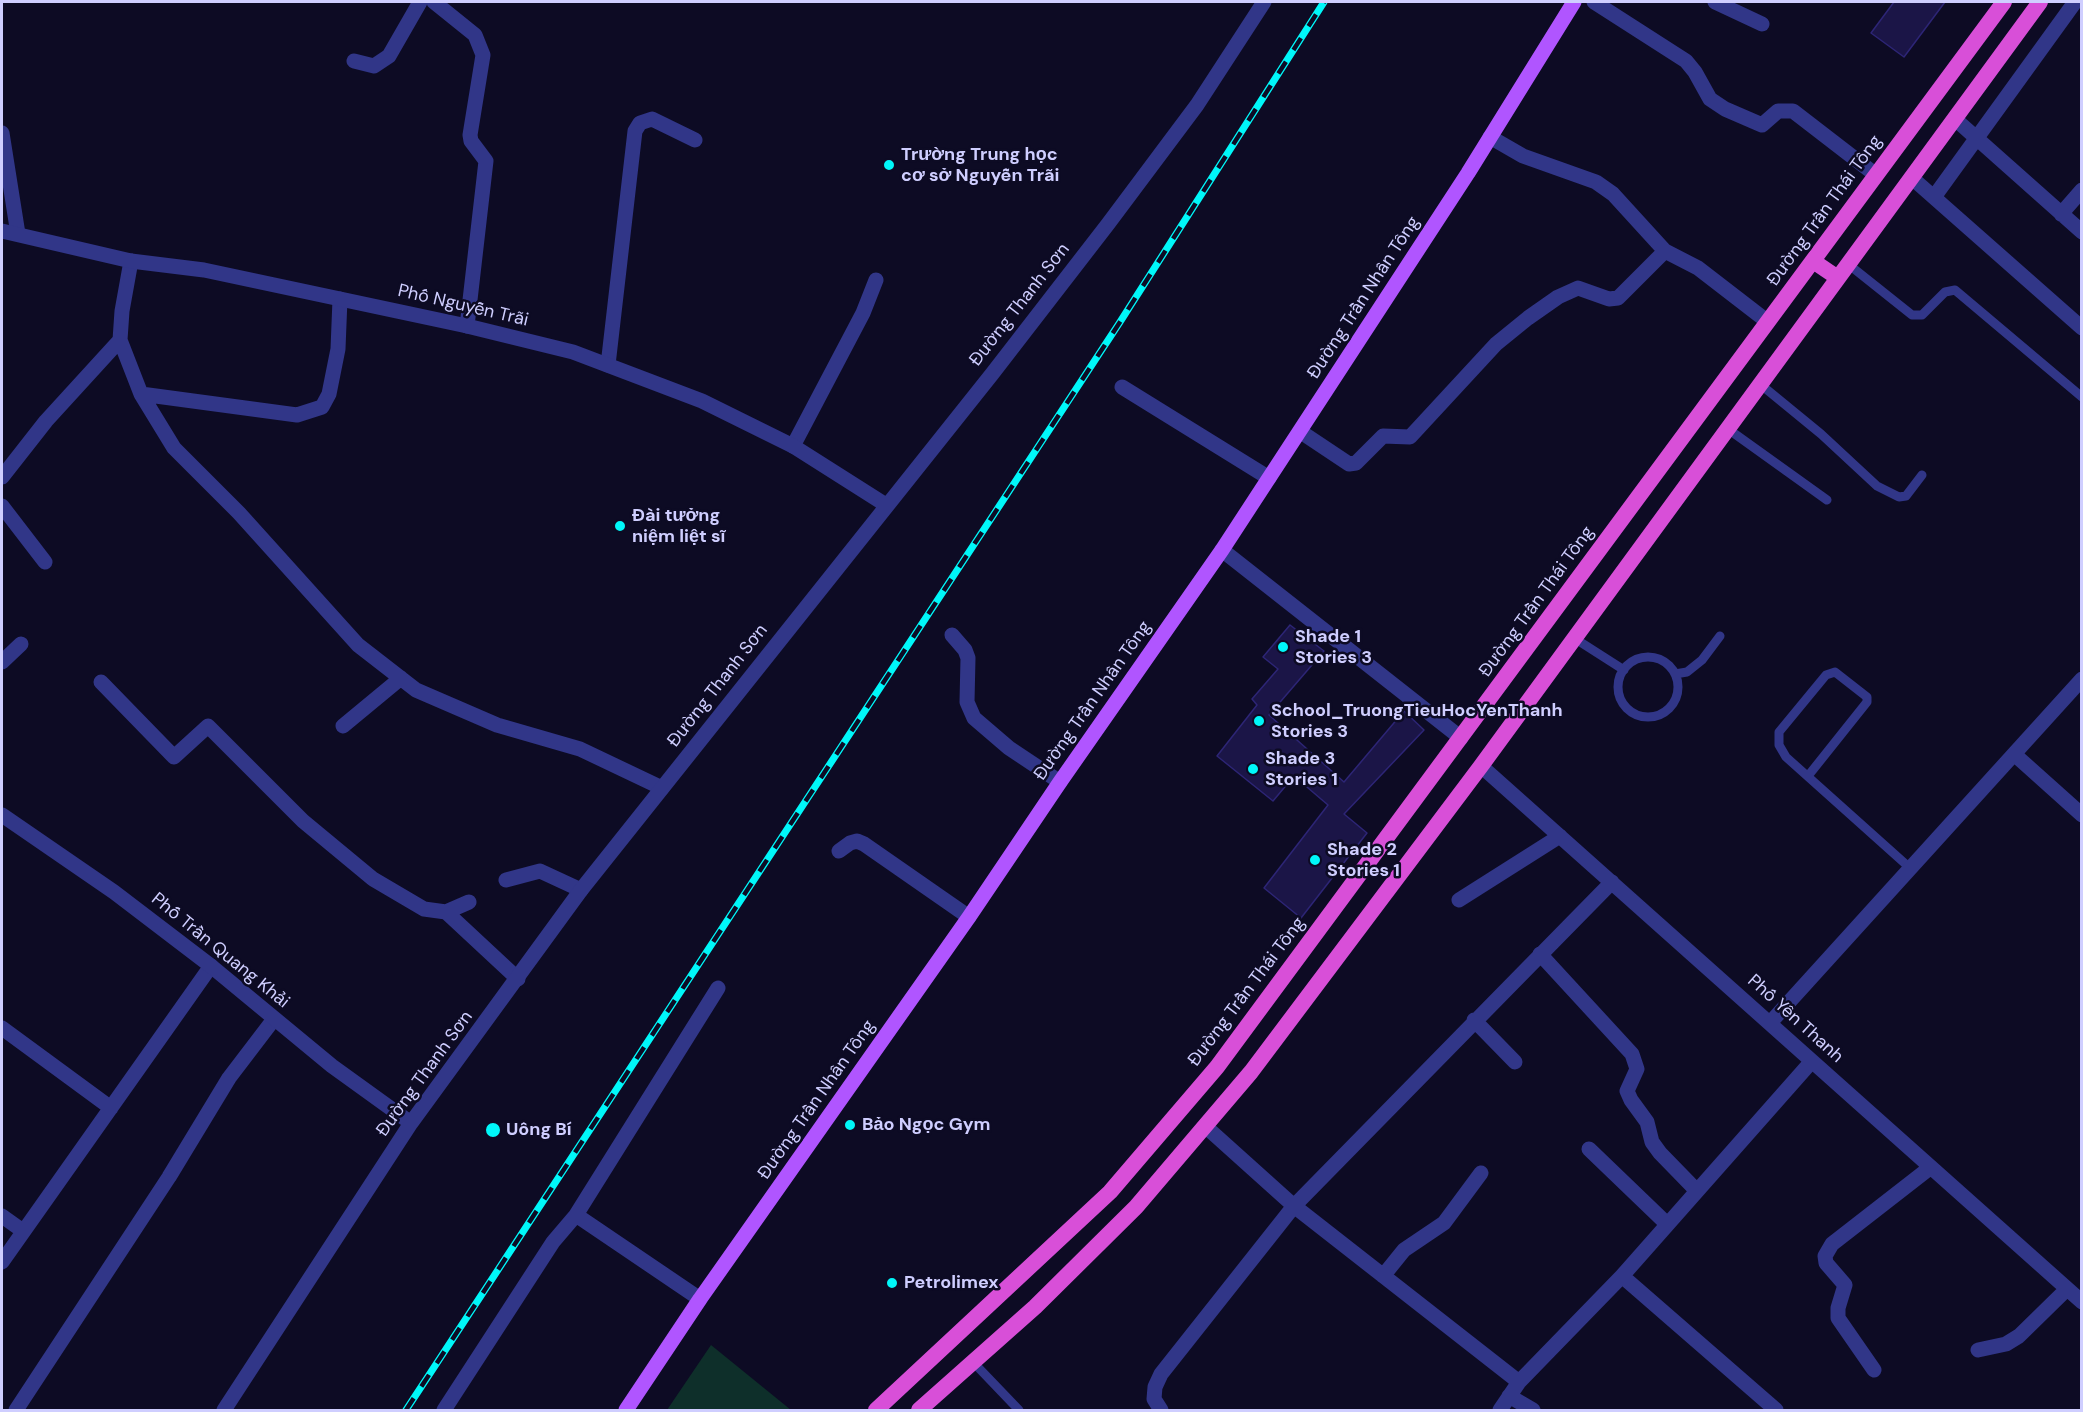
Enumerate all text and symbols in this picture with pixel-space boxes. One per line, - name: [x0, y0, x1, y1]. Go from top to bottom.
- street label: Đường Trần Thái Tông: [1763, 131, 1887, 291]
- place label: Trường Trung học cơ sở Nguyễn Trãi: [901, 144, 1060, 186]
- marker: Trường Trung học cơ sở Nguyễn Trãi: [882, 158, 896, 172]
- street label: Đường Trần Nhân Tông: [1303, 213, 1425, 383]
- street label: Đường Thanh Sơn: [965, 239, 1075, 371]
- street label: Phố Nguyễn Trãi: [396, 280, 530, 332]
- place label: Đài tưởng niệm liệt sĩ: [632, 505, 725, 548]
- marker: Đài tưởng niệm liệt sĩ: [613, 519, 627, 533]
- street label: Đường Trần Thái Tông: [1475, 522, 1599, 682]
- street label: Đường Trần Nhân Tông: [1030, 617, 1156, 785]
- street label: Đường Thanh Sơn: [663, 620, 773, 752]
- place label: Shade 1 Stories 3: [1295, 626, 1372, 668]
- marker: Shade 1 Stories 3: [1276, 640, 1290, 654]
- place label: School_TruongTieuHocYenThanh Stories 3: [1271, 700, 1563, 742]
- marker: School_TruongTieuHocYenThanh Stories 3: [1252, 714, 1266, 728]
- place label: Shade 3 Stories 1: [1265, 748, 1338, 790]
- marker: Shade 3 Stories 1: [1246, 762, 1260, 776]
- place label: Shade 2 Stories 1: [1327, 839, 1400, 882]
- marker: Shade 2 Stories 1: [1308, 853, 1322, 867]
- street label: Phố Trần Quang Khải: [147, 889, 293, 1013]
- street label: Đường Trần Thái Tông: [1184, 913, 1310, 1071]
- street label: Phố Yên Thanh: [1743, 970, 1847, 1068]
- street label: Đường Thanh Sơn: [372, 1007, 478, 1141]
- street label: Đường Trần Nhân Tông: [754, 1016, 880, 1184]
- place label: Bảo Ngọc Gym: [862, 1114, 991, 1136]
- marker: Bảo Ngọc Gym: [843, 1118, 857, 1132]
- place label: Uông Bí: [506, 1119, 572, 1141]
- marker: Uông Bí: [484, 1121, 502, 1139]
- place label: Petrolimex: [904, 1272, 998, 1294]
- marker: Petrolimex: [885, 1276, 899, 1290]

